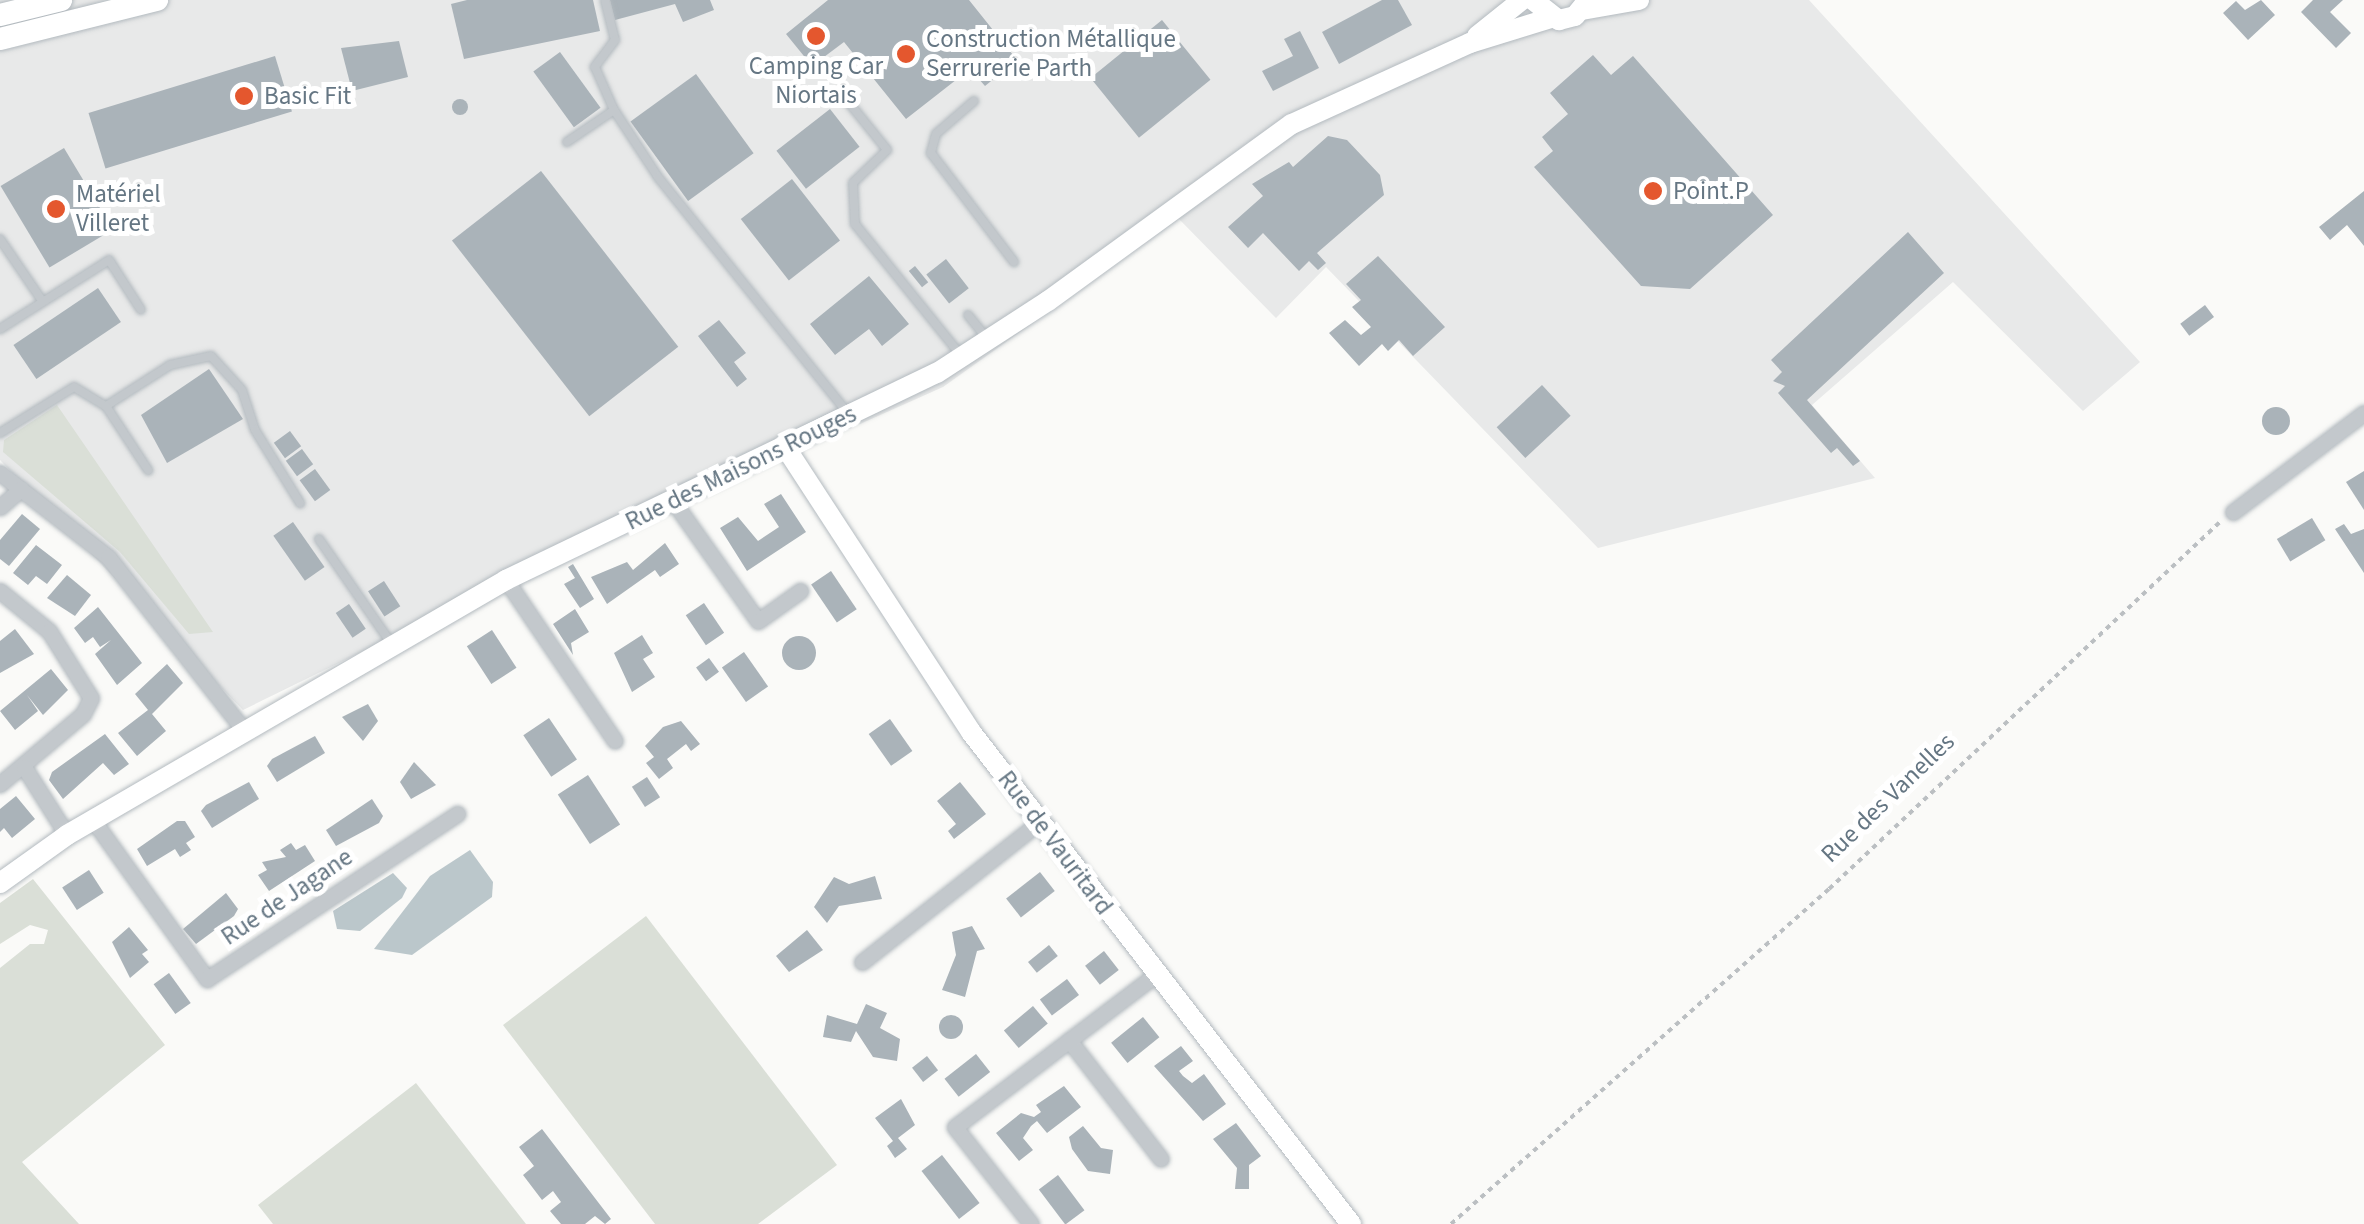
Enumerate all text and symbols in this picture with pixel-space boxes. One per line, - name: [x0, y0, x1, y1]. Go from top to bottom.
- marker: Camping Car Niortais: [805, 25, 827, 47]
- place label: Construction Métallique Serrurerie Parth: [926, 25, 1176, 84]
- marker: Construction Métallique Serrurerie Parth: [895, 43, 917, 65]
- place label: Camping Car Niortais: [749, 52, 883, 111]
- place label: Basic Fit: [264, 81, 351, 111]
- marker: Basic Fit: [233, 85, 255, 107]
- place label: Point.P: [1673, 176, 1749, 206]
- place label: Matériel Villeret: [76, 180, 161, 239]
- marker: Point.P: [1642, 180, 1664, 202]
- marker: Matériel Villeret: [45, 198, 67, 220]
- street label: Rue des Maisons Rouges: [621, 399, 861, 537]
- street label: Rue des Vanelles: [1815, 727, 1961, 869]
- street label: Rue de Vauritard: [991, 765, 1119, 921]
- street label: Rue de Jagane: [216, 842, 358, 952]

